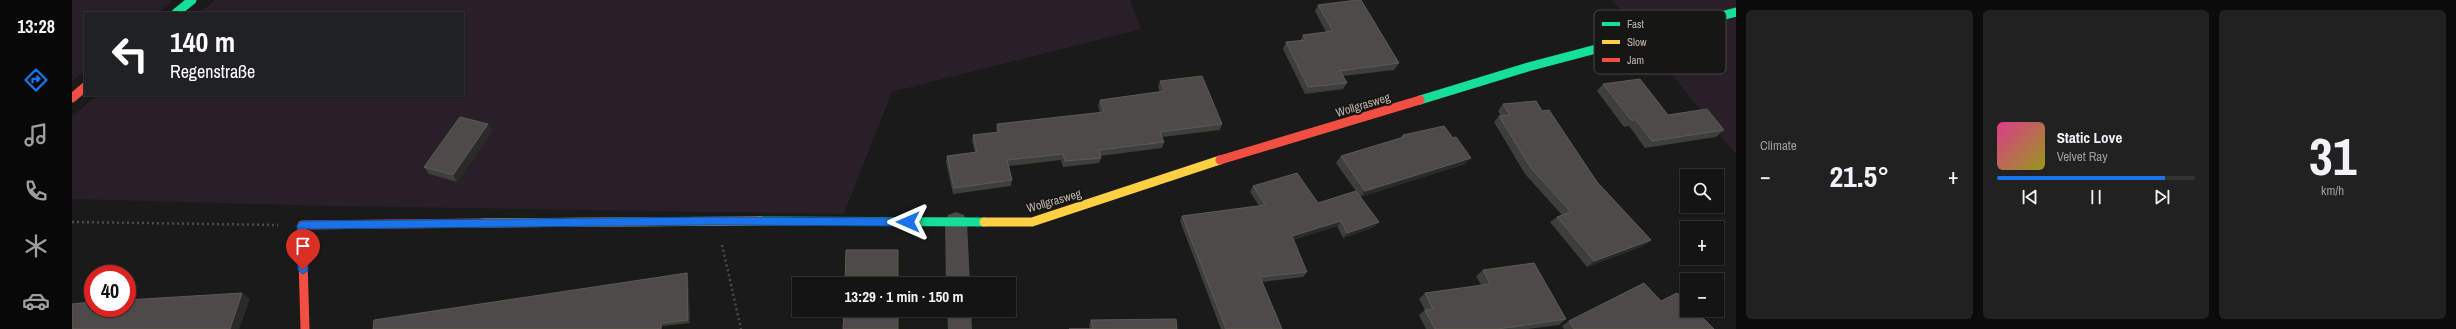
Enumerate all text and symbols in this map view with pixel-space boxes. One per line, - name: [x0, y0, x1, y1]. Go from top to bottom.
- legend: [1594, 10, 1726, 74]
- text: 13:28: [17, 14, 55, 39]
- text: Fast: [1627, 17, 1645, 31]
- text: 140 m: [170, 23, 235, 61]
- icon: left: [104, 28, 156, 80]
- text: Slow: [1627, 35, 1647, 49]
- text: Jam: [1627, 53, 1644, 67]
- text: Regenstraße: [170, 59, 255, 84]
- icon: directions: [22, 66, 50, 94]
- street label: Wollgrasweg: [1334, 89, 1393, 121]
- icon: music: [22, 121, 50, 149]
- text: 31: [2309, 121, 2356, 191]
- text: Static Love: [2057, 127, 2122, 148]
- text: Climate: [1760, 137, 1797, 154]
- text: Velvet Ray: [2057, 148, 2108, 165]
- text: 21.5°: [1829, 156, 1889, 196]
- text: −: [1760, 161, 1771, 191]
- text: +: [1948, 161, 1959, 191]
- map controls: [1680, 169, 1724, 317]
- button: search: [1680, 169, 1724, 213]
- icon: phone: [22, 177, 50, 205]
- text: km/h: [2321, 182, 2344, 199]
- street label: Wollgrasweg: [1025, 185, 1084, 216]
- icon: previous: [2019, 186, 2041, 208]
- icon: pause: [2085, 186, 2107, 208]
- icon: next: [2151, 186, 2173, 208]
- position arrow: [887, 201, 929, 243]
- button: +: [1680, 221, 1724, 265]
- pin: [286, 229, 320, 270]
- icon: climate: [22, 232, 50, 260]
- icon: arrive: [292, 235, 314, 257]
- speed limit sign: 40: [84, 265, 136, 317]
- button: −: [1680, 273, 1724, 317]
- text: 13:29 · 1 min · 150 m: [845, 286, 963, 307]
- icon: car: [22, 287, 50, 315]

